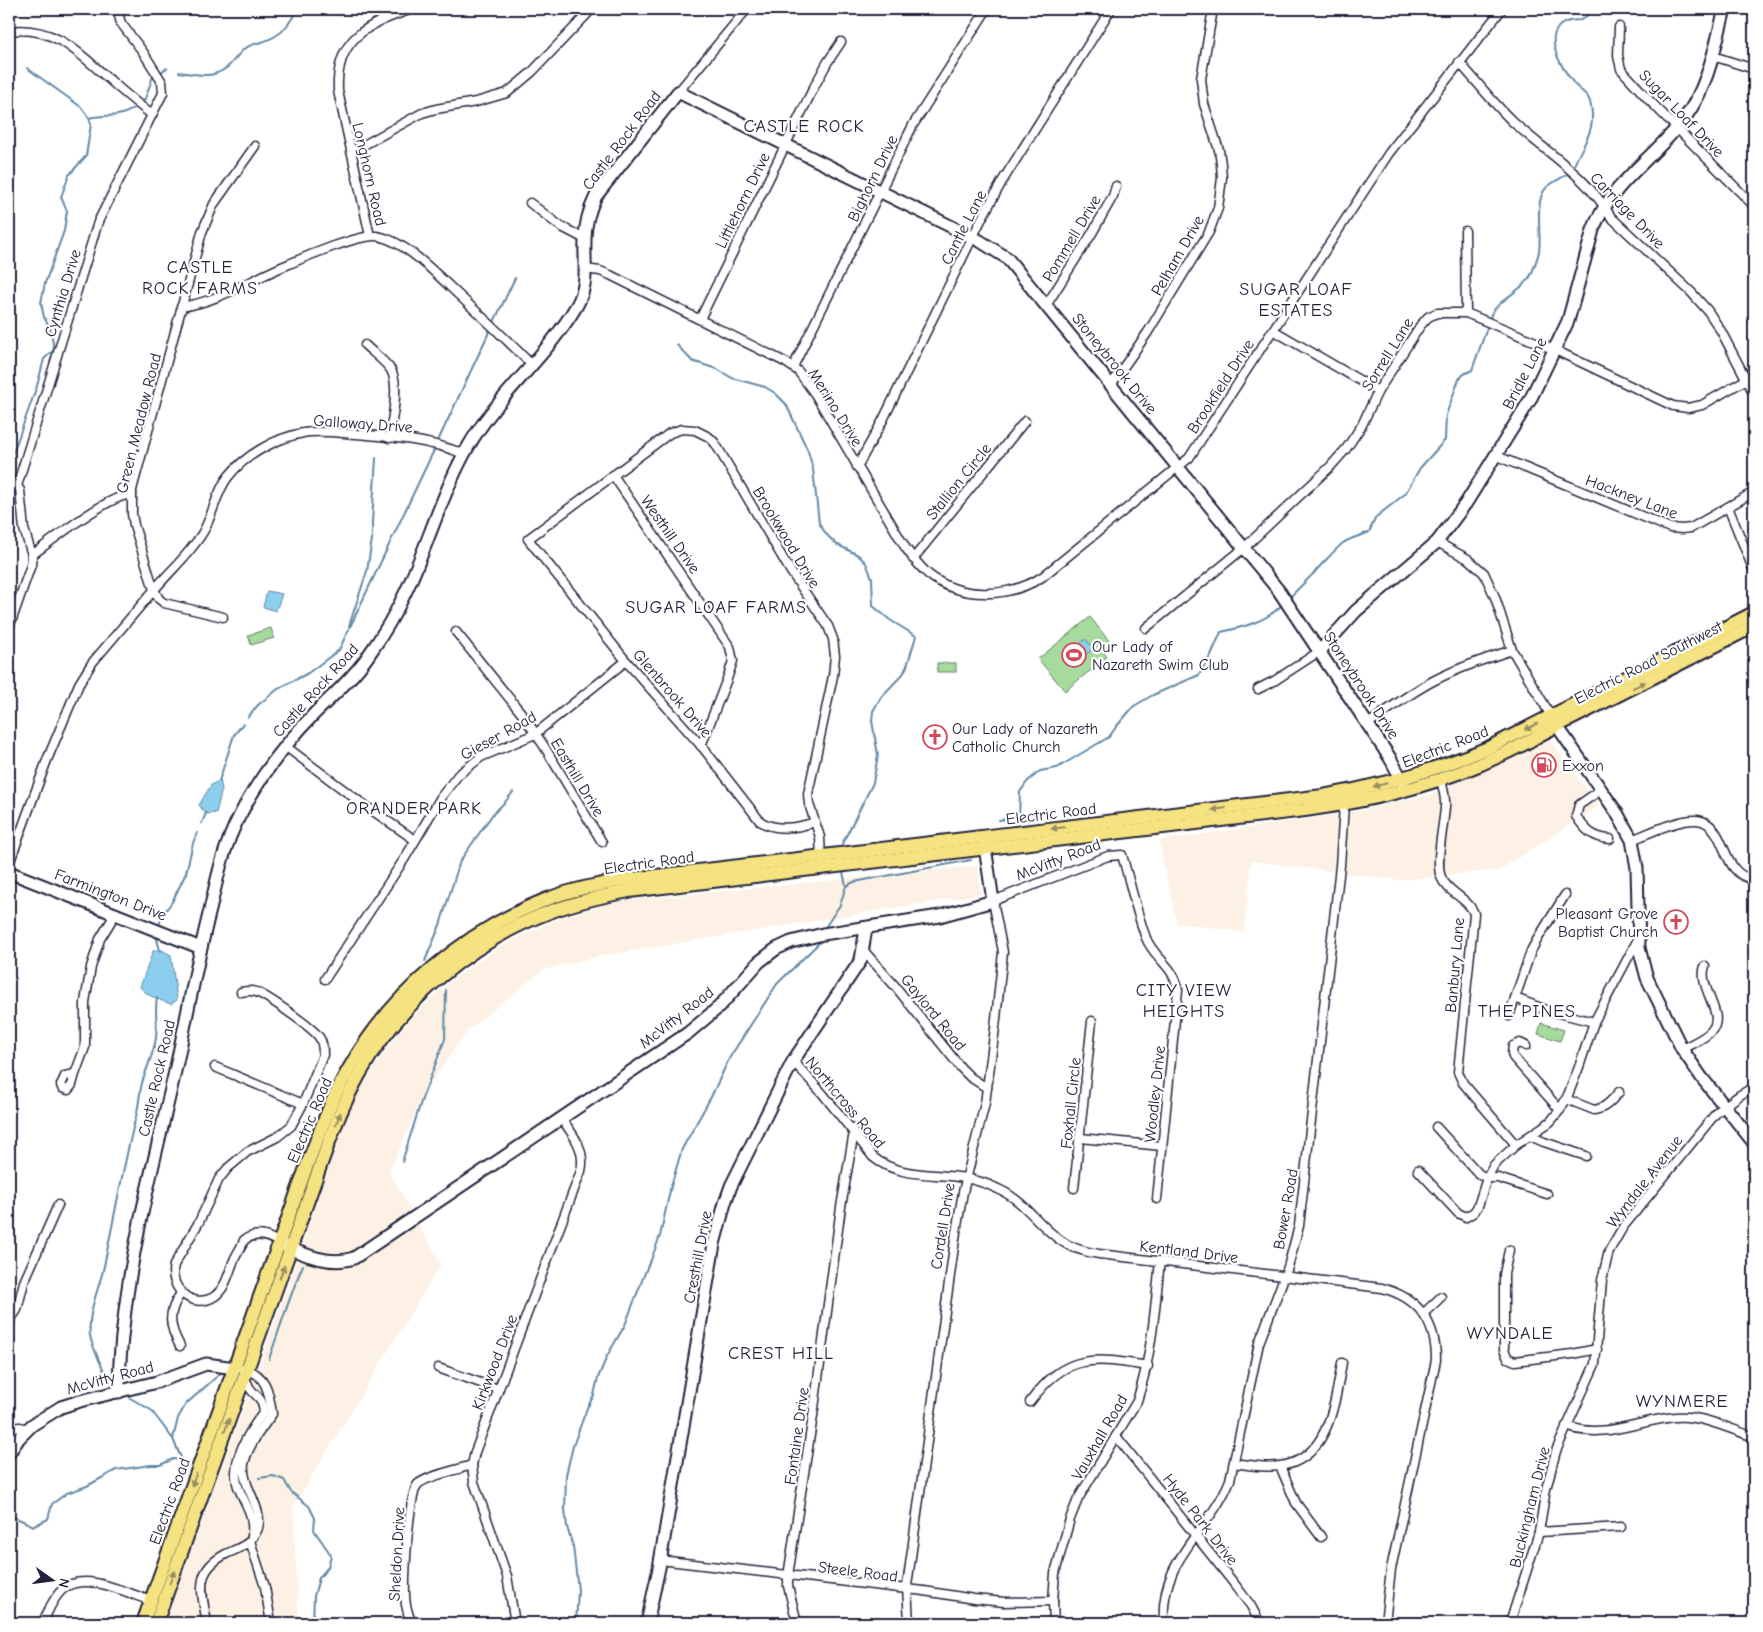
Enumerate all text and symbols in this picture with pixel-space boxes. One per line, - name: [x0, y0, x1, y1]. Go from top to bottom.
- street label: Sugar Loaf Drive: [1635, 66, 1727, 161]
- street label: Castle Rock Road: [579, 88, 665, 194]
- district label: CASTLE ROCK: [743, 116, 865, 137]
- street label: Longhorn Road: [348, 121, 390, 228]
- street label: Bighorn Drive: [844, 132, 902, 225]
- street label: Littlehorn Drive: [712, 150, 774, 251]
- street label: Carriage Drive: [1586, 169, 1668, 253]
- street label: Cantle Lane: [937, 187, 990, 268]
- street label: Pommell Drive: [1039, 192, 1105, 285]
- street label: Pelham Drive: [1148, 212, 1208, 299]
- street label: Cynthia Drive: [41, 247, 85, 339]
- district label: CASTLE ROCK FARMS: [142, 257, 258, 299]
- district label: SUGAR LOAF ESTATES: [1239, 279, 1353, 321]
- street label: Stoneybrook Drive: [1068, 310, 1160, 418]
- street label: Sorrell Lane: [1358, 315, 1417, 394]
- street label: Bridle Lane: [1499, 335, 1551, 412]
- street label: Brookfield Drive: [1184, 336, 1258, 437]
- street label: Green Meadow Road: [113, 351, 165, 495]
- street label: Merino Drive: [804, 365, 866, 450]
- street label: Galloway Drive: [313, 412, 413, 436]
- street label: Stallion Circle: [922, 440, 995, 523]
- street label: Hackney Lane: [1583, 471, 1680, 523]
- street label: Brookwood Drive: [749, 484, 824, 591]
- street label: Westhill Drive: [637, 492, 704, 577]
- district label: SUGAR LOAF FARMS: [625, 597, 807, 618]
- street label: Electric Road Southwest: [1572, 618, 1726, 708]
- street label: Stoneybrook Drive: [1320, 628, 1403, 743]
- place label: Our Lady of Nazareth Swim Club: [1092, 638, 1229, 674]
- street label: Castle Rock Road: [269, 640, 362, 741]
- sports icon: Our Lady of Nazareth Swim Club: [1061, 642, 1087, 668]
- street label: Glenbrook Drive: [629, 646, 715, 741]
- one-way arrow: [1632, 681, 1646, 689]
- street label: Gieser Road: [457, 708, 540, 764]
- place label: Our Lady of Nazareth Catholic Church: [952, 720, 1098, 756]
- street label: Electric Road: [1400, 722, 1491, 772]
- one-way arrow: [1524, 722, 1538, 731]
- church icon: Our Lady of Nazareth Catholic Church: [922, 724, 948, 750]
- street label: Easthill Drive: [547, 735, 608, 820]
- fuel station icon: Exxon: [1531, 752, 1557, 778]
- place label: Exxon: [1562, 757, 1604, 775]
- one-way arrow: [1372, 781, 1387, 789]
- district label: ORANDER PARK: [346, 798, 482, 819]
- street label: Electric Road: [1005, 800, 1097, 828]
- one-way arrow: [1211, 805, 1227, 813]
- one-way arrow: [1049, 824, 1065, 832]
- street label: McVitty Road: [1013, 835, 1103, 884]
- street label: Electric Road: [603, 848, 695, 878]
- street label: Farmington Drive: [52, 865, 169, 925]
- place label: Pleasant Grove Baptist Church: [1555, 905, 1658, 941]
- church icon: Pleasant Grove Baptist Church: [1663, 909, 1689, 935]
- street label: Banbury Lane: [1442, 917, 1468, 1013]
- street label: Gaylord Road: [897, 971, 970, 1054]
- district label: CITY VIEW HEIGHTS: [1136, 980, 1232, 1022]
- street label: McVitty Road: [636, 983, 717, 1052]
- district label: THE PINES: [1478, 1001, 1576, 1022]
- street label: Castle Rock Road: [135, 1018, 179, 1138]
- street label: Woodley Drive: [1141, 1045, 1169, 1143]
- street label: Northcross Road: [802, 1053, 889, 1152]
- street label: Foxhall Circle: [1057, 1057, 1085, 1150]
- street label: Electric Road: [284, 1075, 336, 1166]
- one-way arrow: [334, 1112, 342, 1126]
- street label: Wyndale Avenue: [1603, 1132, 1686, 1231]
- street label: Bower Road: [1270, 1167, 1302, 1251]
- street label: Cordell Drive: [927, 1182, 959, 1271]
- street label: Cresthill Drive: [680, 1209, 716, 1305]
- street label: Kentland Drive: [1139, 1237, 1239, 1267]
- one-way arrow: [279, 1264, 286, 1279]
- street label: Kirkwood Drive: [468, 1312, 521, 1413]
- district label: WYNDALE: [1467, 1323, 1553, 1344]
- district label: CREST HILL: [728, 1343, 834, 1364]
- street label: McVitty Road: [65, 1358, 156, 1398]
- street label: Fontaine Drive: [781, 1386, 813, 1486]
- district label: WYNMERE: [1636, 1391, 1728, 1412]
- street label: Vauxhall Road: [1068, 1392, 1132, 1483]
- one-way arrow: [224, 1417, 231, 1432]
- street label: Buckingham Drive: [1506, 1445, 1554, 1570]
- street label: Electric Road: [146, 1455, 194, 1547]
- street label: Hyde Park Drive: [1159, 1470, 1241, 1569]
- one-way arrow: [190, 1472, 197, 1487]
- street label: Sheldon Drive: [386, 1506, 408, 1602]
- north arrow: [28, 1554, 78, 1604]
- street label: Steele Road: [817, 1558, 899, 1586]
- one-way arrow: [169, 1570, 176, 1585]
- text: N: [55, 1577, 73, 1590]

